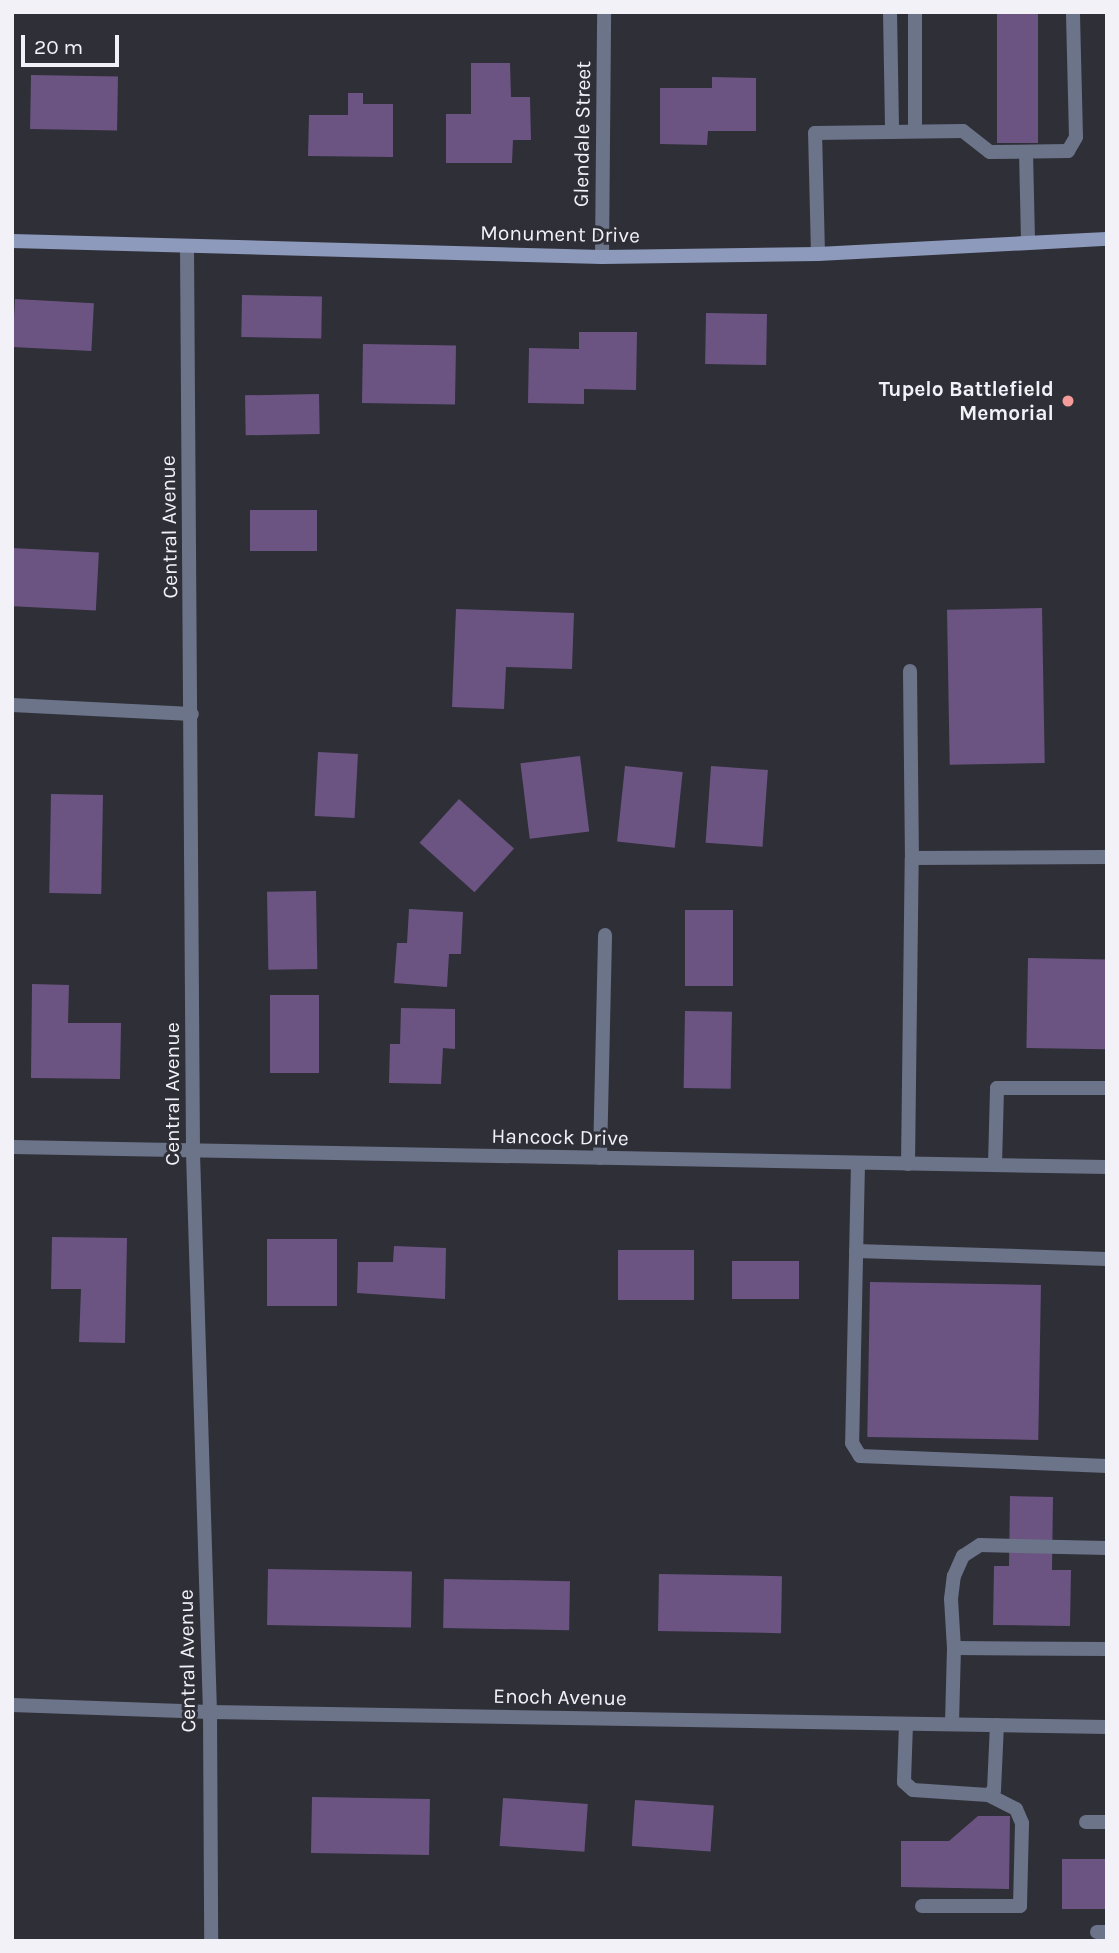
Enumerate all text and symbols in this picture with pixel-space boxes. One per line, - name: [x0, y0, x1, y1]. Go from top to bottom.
- scale bar: [24, 21, 122, 65]
- text: 20 m: [34, 35, 83, 59]
- street label: Glendale Street: [568, 61, 596, 207]
- street label: Monument Drive: [480, 220, 640, 248]
- place label: Tupelo Battlefield Memorial: [879, 376, 1054, 426]
- marker: Tupelo Battlefield Memorial: [1060, 393, 1076, 409]
- street label: Central Avenue: [155, 455, 183, 599]
- street label: Central Avenue: [159, 1022, 185, 1166]
- street label: Hancock Drive: [491, 1123, 629, 1151]
- street label: Central Avenue: [173, 1589, 201, 1733]
- street label: Enoch Avenue: [493, 1683, 627, 1711]

